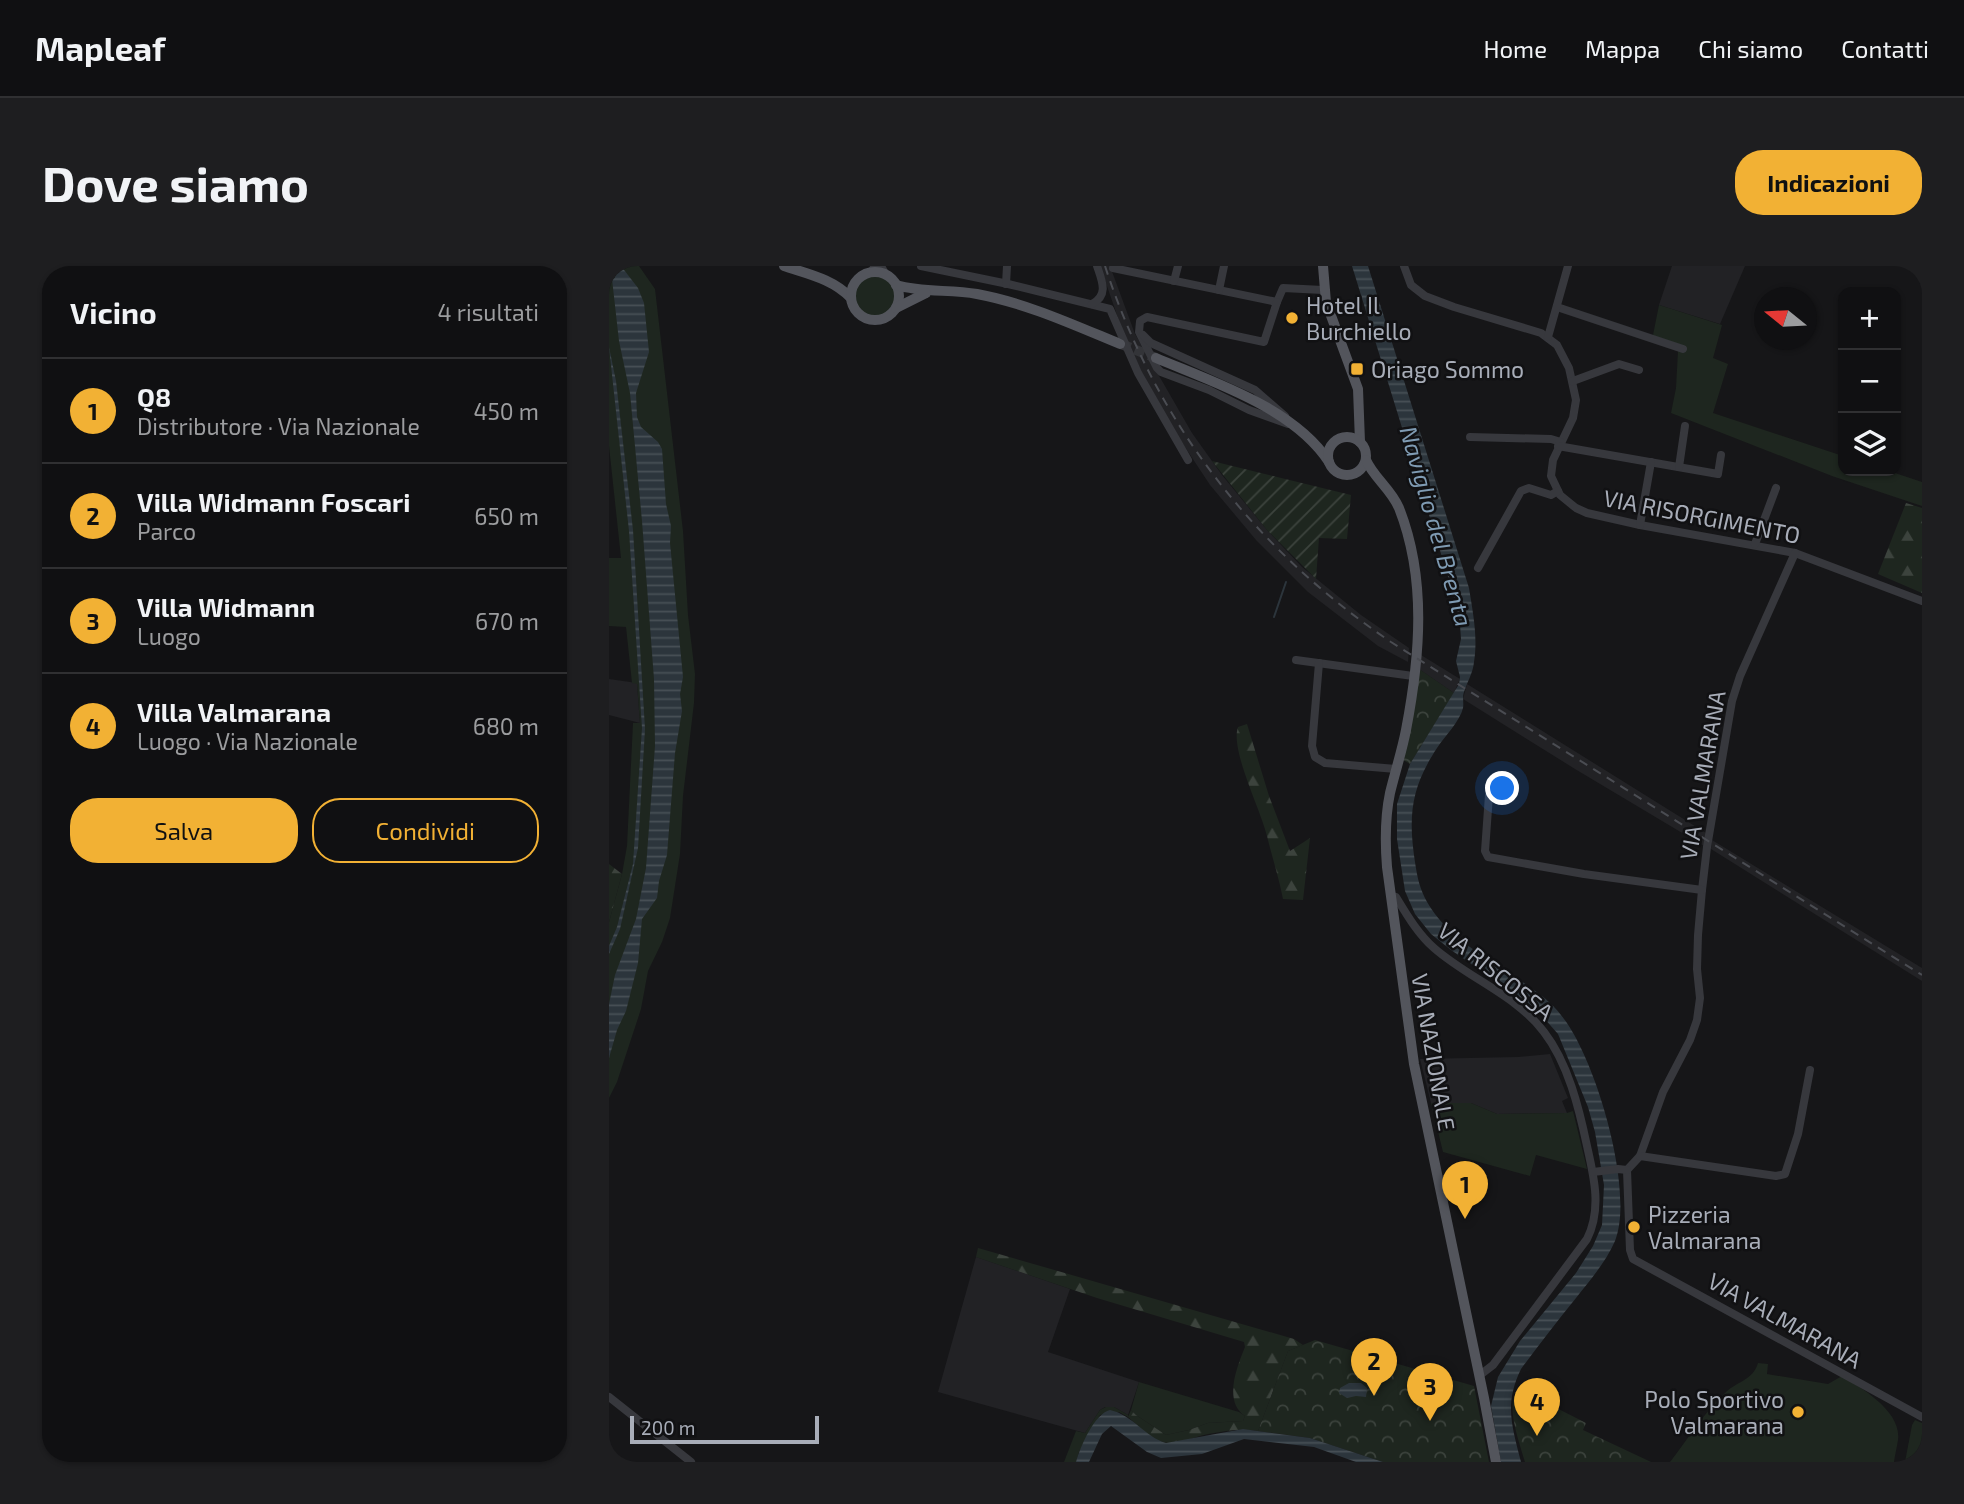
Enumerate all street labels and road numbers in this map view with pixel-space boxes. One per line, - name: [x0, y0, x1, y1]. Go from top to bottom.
- street label: VIA RISORGIMENTO: [1601, 483, 1803, 549]
- street label: VIA VALMARANA: [1673, 688, 1731, 862]
- street label: VIA RISCOSSA: [1433, 916, 1560, 1026]
- street label: VIA NAZIONALE: [1406, 971, 1462, 1133]
- street label: VIA VALMARANA: [1703, 1266, 1867, 1374]

